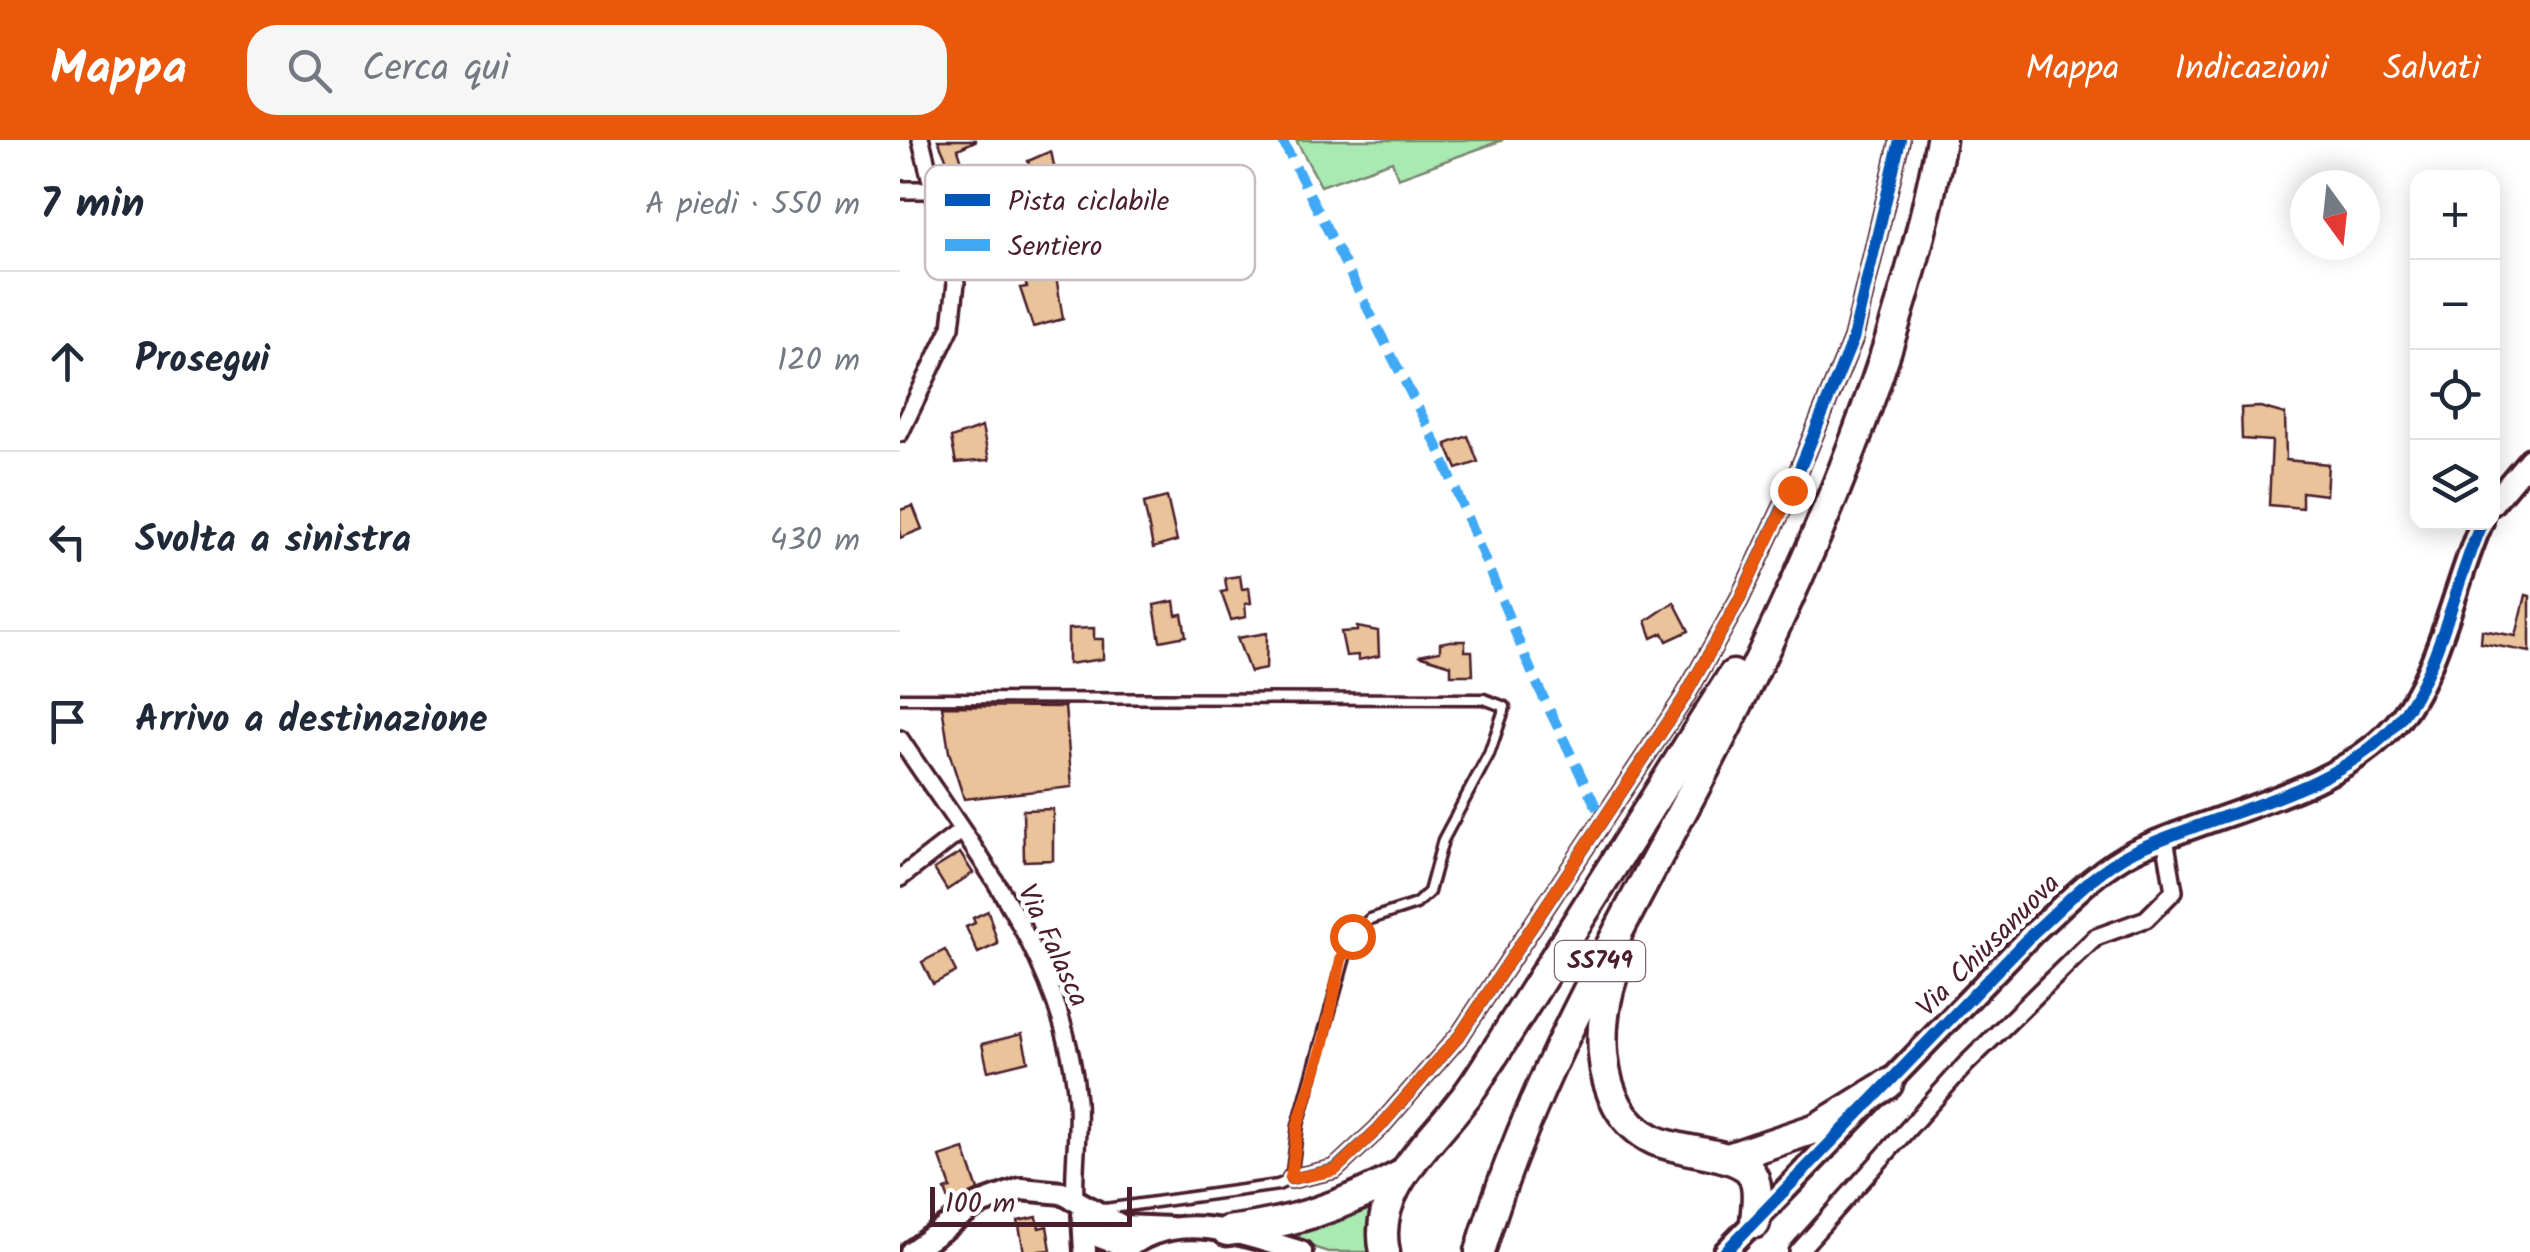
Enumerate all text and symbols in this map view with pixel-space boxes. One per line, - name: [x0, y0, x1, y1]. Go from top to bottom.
- search box: [247, 25, 947, 115]
- text: Mappa: [50, 32, 187, 108]
- text: Cerca qui: [362, 40, 510, 100]
- text: Mappa: [2026, 42, 2119, 98]
- text: Indicazioni: [2174, 42, 2328, 98]
- text: Salvati: [2383, 42, 2480, 98]
- icon: search: [282, 43, 337, 98]
- legend: [925, 165, 1255, 280]
- north arrow: [2290, 170, 2380, 260]
- map controls: [2410, 170, 2500, 530]
- button: +: [2410, 170, 2500, 260]
- text: 7 min: [40, 172, 145, 239]
- text: A piedi · 550 m: [645, 180, 860, 231]
- text: Pista ciclabile: [1008, 180, 1170, 225]
- text: Sentiero: [1008, 225, 1102, 270]
- button: −: [2410, 260, 2500, 350]
- text: Prosegui: [135, 331, 270, 391]
- icon: ahead: [40, 334, 95, 389]
- text: 120 m: [777, 336, 860, 387]
- button: locate: [2410, 350, 2500, 440]
- button: layers: [2410, 440, 2500, 530]
- route end: [1770, 468, 1816, 514]
- text: Svolta a sinistra: [135, 511, 411, 571]
- icon: left: [40, 514, 95, 569]
- text: 430 m: [770, 516, 860, 567]
- text: Arrivo a destinazione: [135, 691, 488, 751]
- icon: arrive: [40, 694, 95, 749]
- street label: Via Chiusanuova: [1906, 863, 2072, 1029]
- street label: Via Falasca: [1004, 877, 1100, 1015]
- route start: [1330, 914, 1376, 960]
- road number: SS749: [1555, 941, 1645, 981]
- scale bar: [930, 1182, 1132, 1226]
- text: 100 m: [945, 1182, 1015, 1227]

